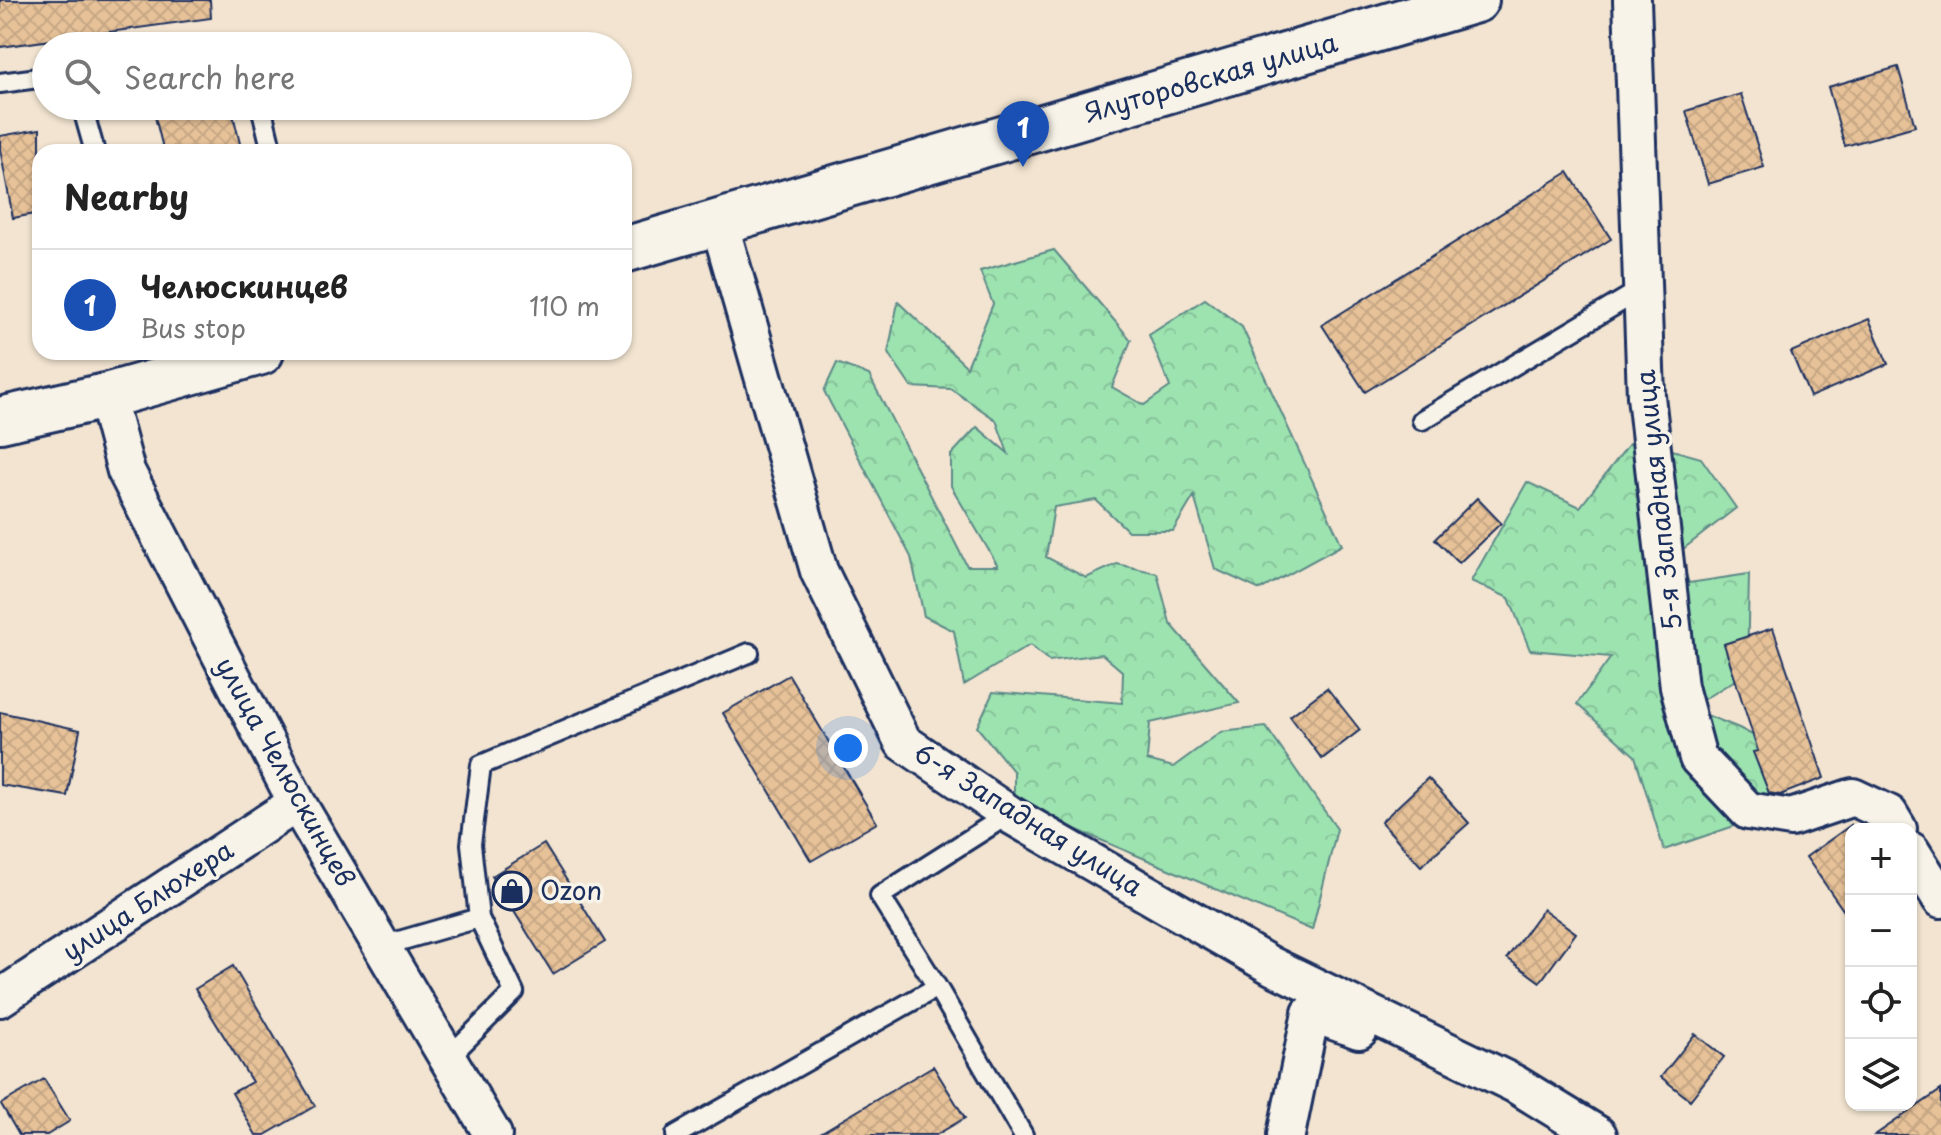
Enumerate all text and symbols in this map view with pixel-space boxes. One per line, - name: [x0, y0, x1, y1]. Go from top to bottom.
- street label: Ялуторовская улица: [1079, 22, 1342, 131]
- search box: [32, 32, 632, 120]
- icon: search: [60, 54, 104, 98]
- text: Search here: [124, 54, 296, 99]
- pin: 1: [997, 101, 1049, 167]
- text: Nearby: [64, 170, 189, 222]
- text: Челюскинцев: [140, 263, 348, 308]
- text: 1: [84, 286, 96, 325]
- text: 110 m: [529, 286, 600, 325]
- text: Bus stop: [140, 308, 246, 347]
- street label: 5-я Западная улица: [1624, 367, 1691, 632]
- street label: улица Челюскинцев: [207, 649, 366, 893]
- your location: [828, 728, 868, 768]
- street label: 6-я Западная улица: [907, 732, 1151, 905]
- map controls: [1845, 823, 1917, 1111]
- button: +: [1845, 823, 1917, 895]
- street label: улица Блюхера: [54, 829, 241, 970]
- shop icon: Ozon: [491, 870, 533, 912]
- place label: Ozon: [540, 870, 602, 909]
- button: −: [1845, 895, 1917, 967]
- button: locate: [1845, 967, 1917, 1039]
- button: layers: [1845, 1039, 1917, 1111]

